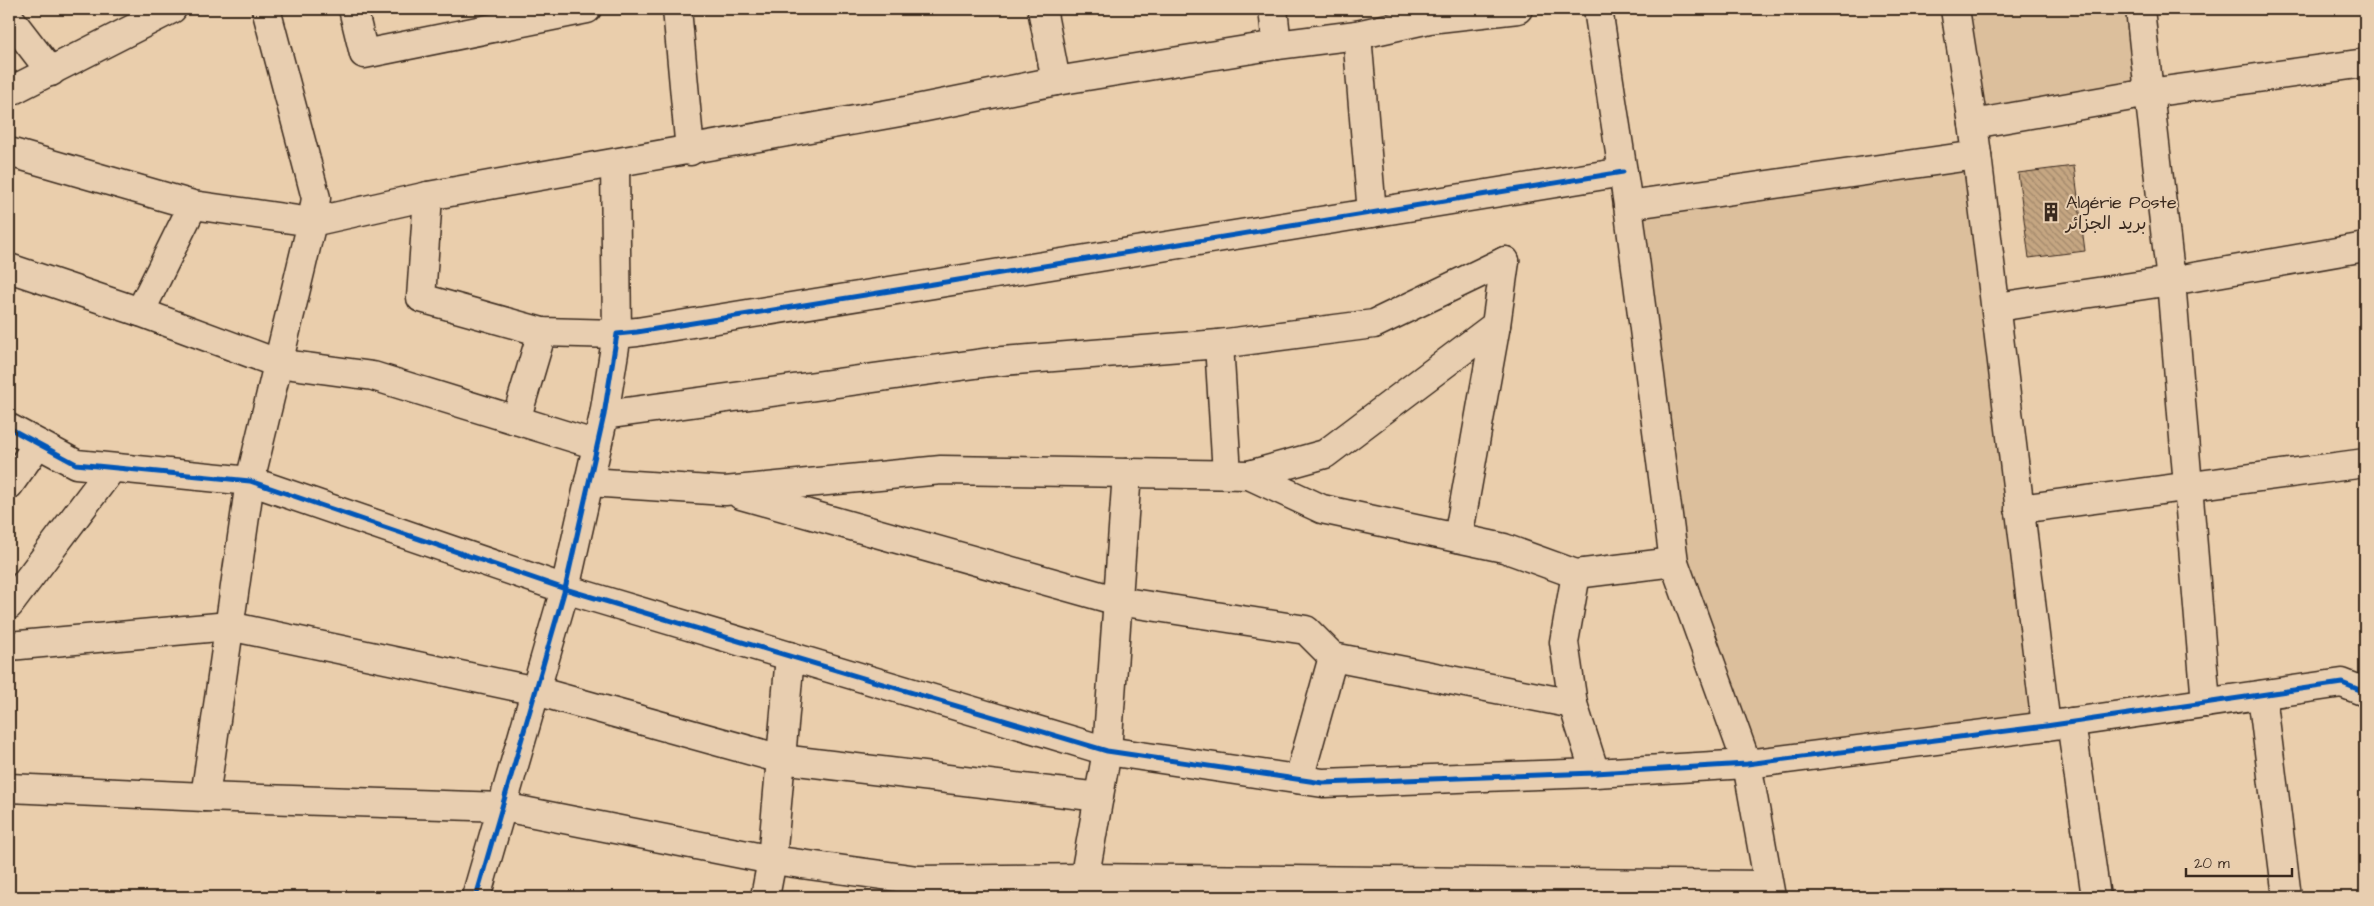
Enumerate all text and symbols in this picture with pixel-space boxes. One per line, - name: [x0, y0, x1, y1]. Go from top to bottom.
- place label: Algérie Poste بريد الجزائر: [2064, 190, 2177, 236]
- building icon: Algérie Poste بريد الجزائر: [2040, 201, 2062, 223]
- scale bar: [2186, 846, 2293, 878]
- text: 20 m: [2194, 853, 2230, 874]

